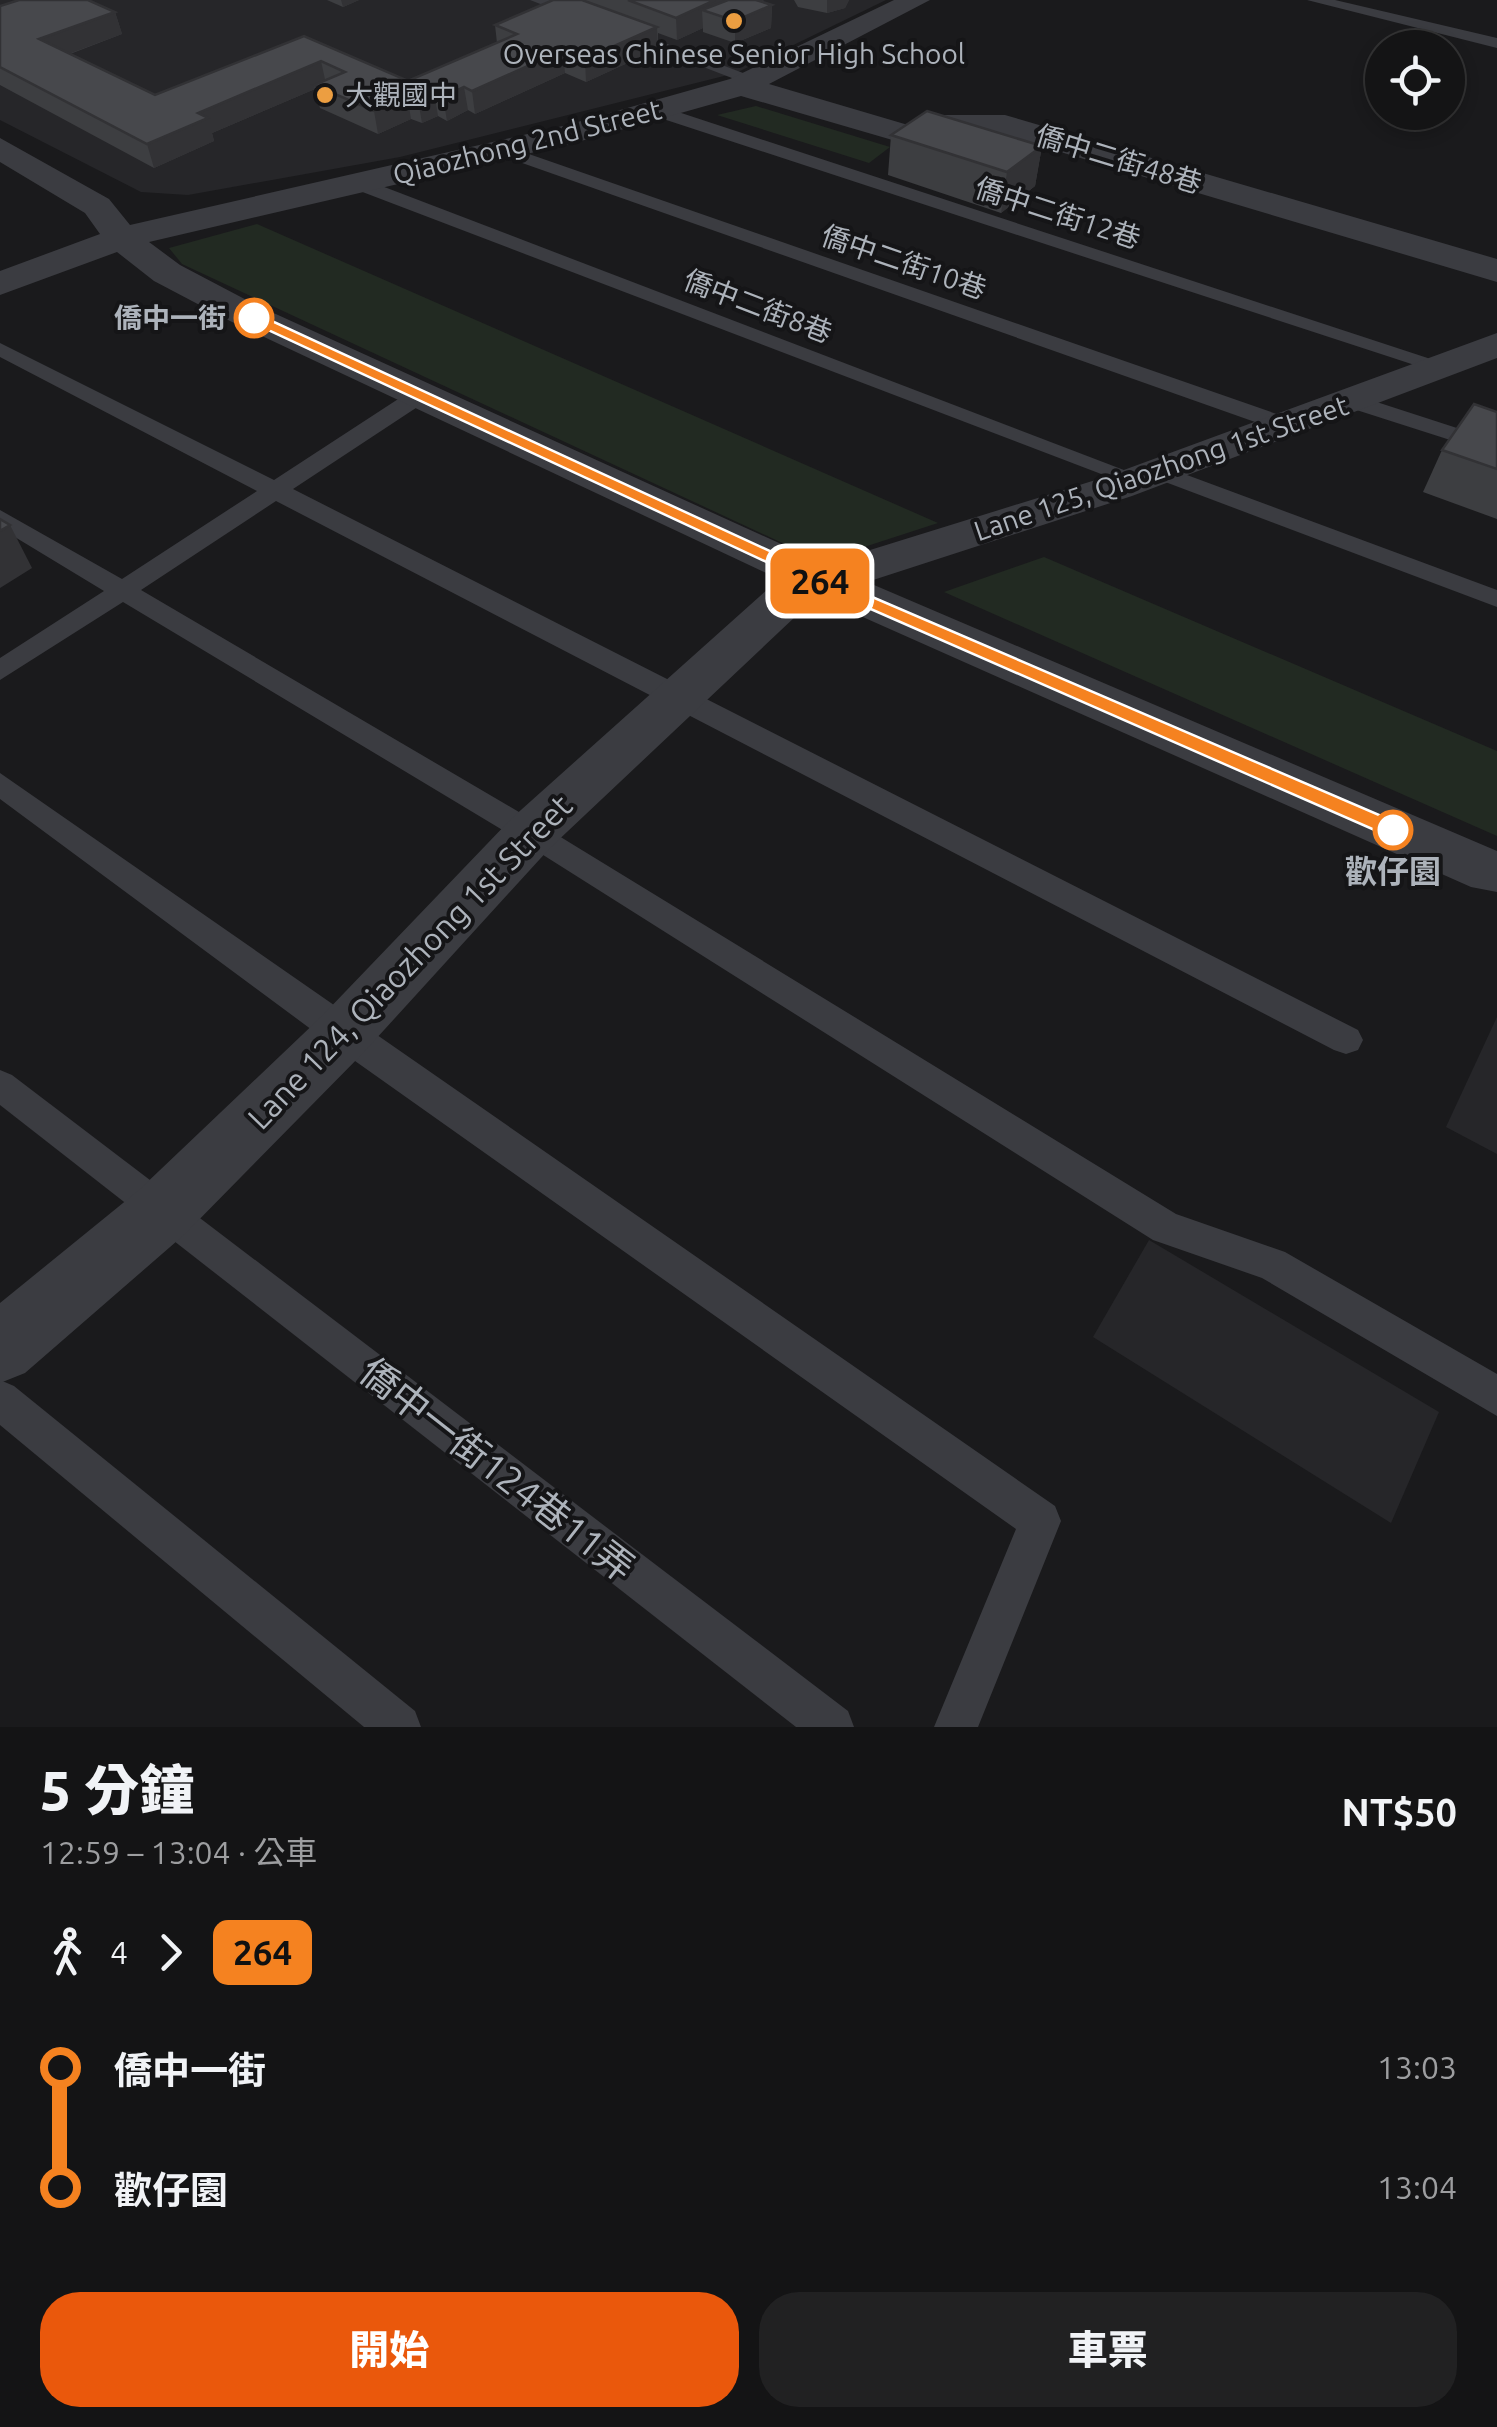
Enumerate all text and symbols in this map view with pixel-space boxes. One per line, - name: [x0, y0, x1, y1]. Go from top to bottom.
- marker: Overseas Chinese Senior High School: [723, 10, 745, 32]
- map controls: [1365, 30, 1465, 130]
- button: locate: [1365, 30, 1465, 130]
- place label: Overseas Chinese Senior High School: [503, 38, 965, 69]
- place label: 大觀國中: [345, 79, 457, 110]
- marker: 大觀國中: [314, 84, 336, 106]
- street label: Qiaozhong 2nd Street: [389, 93, 664, 190]
- street label: 僑中二街48巷: [1033, 119, 1206, 198]
- street label: 僑中二街12巷: [972, 171, 1145, 254]
- street label: 僑中二街10巷: [818, 219, 990, 304]
- street label: 僑中二街8巷: [680, 263, 836, 348]
- marker: 僑中一街: [235, 299, 273, 337]
- place label: 僑中一街: [114, 302, 226, 333]
- street label: Lane 125, Qiaozhong 1st Street: [970, 389, 1352, 546]
- line badge: 264: [762, 548, 878, 614]
- text: 264: [790, 561, 850, 601]
- street label: Lane 124, Qiaozhong 1st Street: [240, 787, 579, 1136]
- marker: 歡仔園: [1374, 811, 1412, 849]
- place label: 歡仔園: [1345, 853, 1441, 889]
- street label: 僑中一街124巷11弄: [353, 1349, 643, 1589]
- text: 5 分鐘: [40, 1759, 194, 1820]
- text: NT$50: [1342, 1791, 1457, 1833]
- text: 12:59 – 13:04 · 公車: [40, 1834, 317, 1870]
- icon: walk: [40, 1925, 95, 1980]
- icon: forward: [143, 1925, 198, 1980]
- text: 264: [233, 1932, 292, 1972]
- text: 4: [110, 1934, 128, 1970]
- text: 僑中一街: [114, 2049, 266, 2091]
- text: 13:03: [1377, 2049, 1457, 2085]
- text: 歡仔園: [114, 2169, 228, 2211]
- text: 13:04: [1377, 2169, 1457, 2205]
- button: 開始: [40, 2292, 739, 2407]
- button: 車票: [759, 2292, 1457, 2407]

